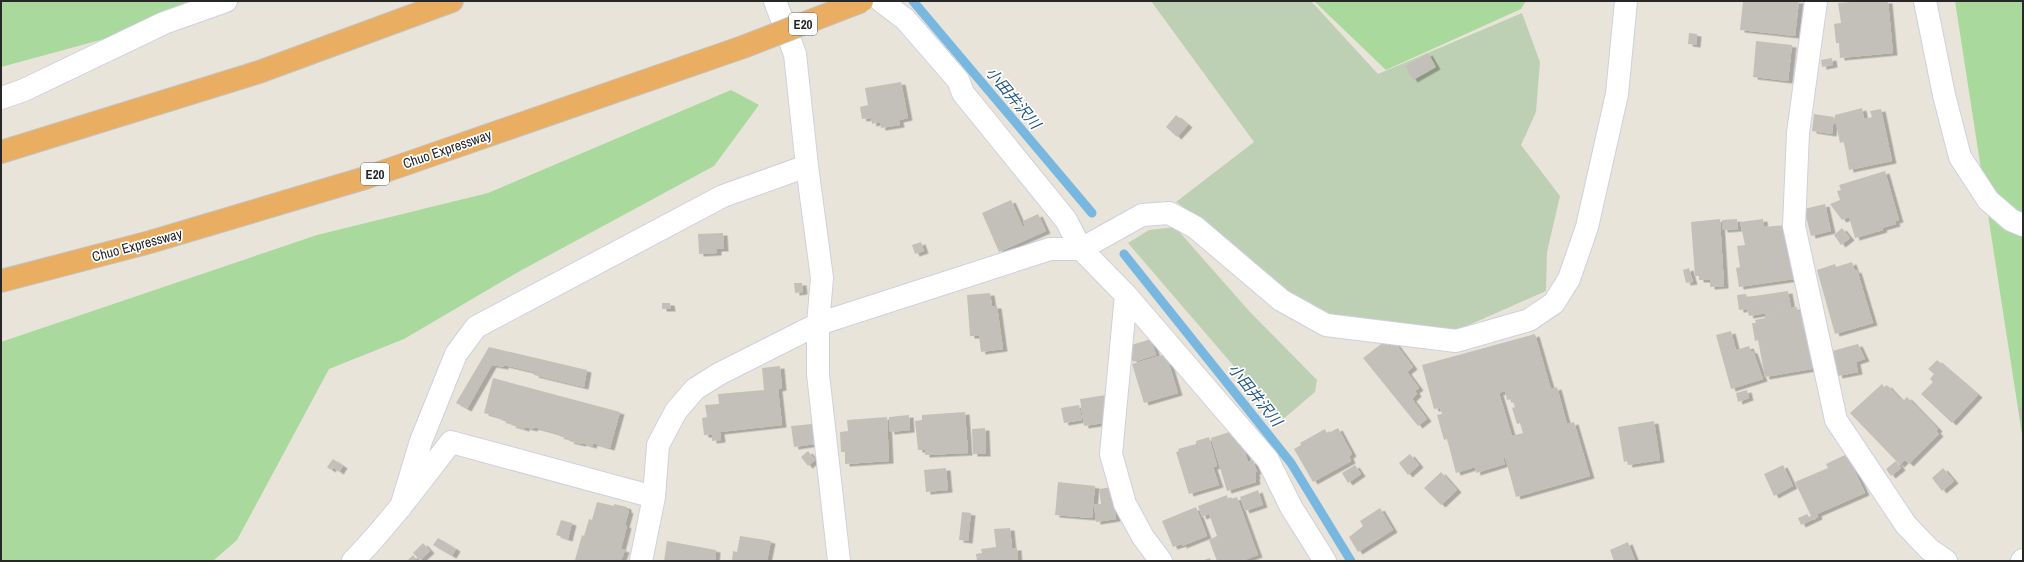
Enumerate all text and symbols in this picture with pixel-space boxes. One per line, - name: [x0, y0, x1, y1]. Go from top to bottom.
- road number: E20: [789, 13, 817, 35]
- water label: 小田井沢川: [981, 62, 1047, 135]
- street label: Chuo Expressway: [400, 125, 494, 173]
- road number: E20: [361, 163, 389, 185]
- street label: Chuo Expressway: [90, 224, 184, 266]
- water label: 小田井沢川: [1224, 359, 1288, 432]

